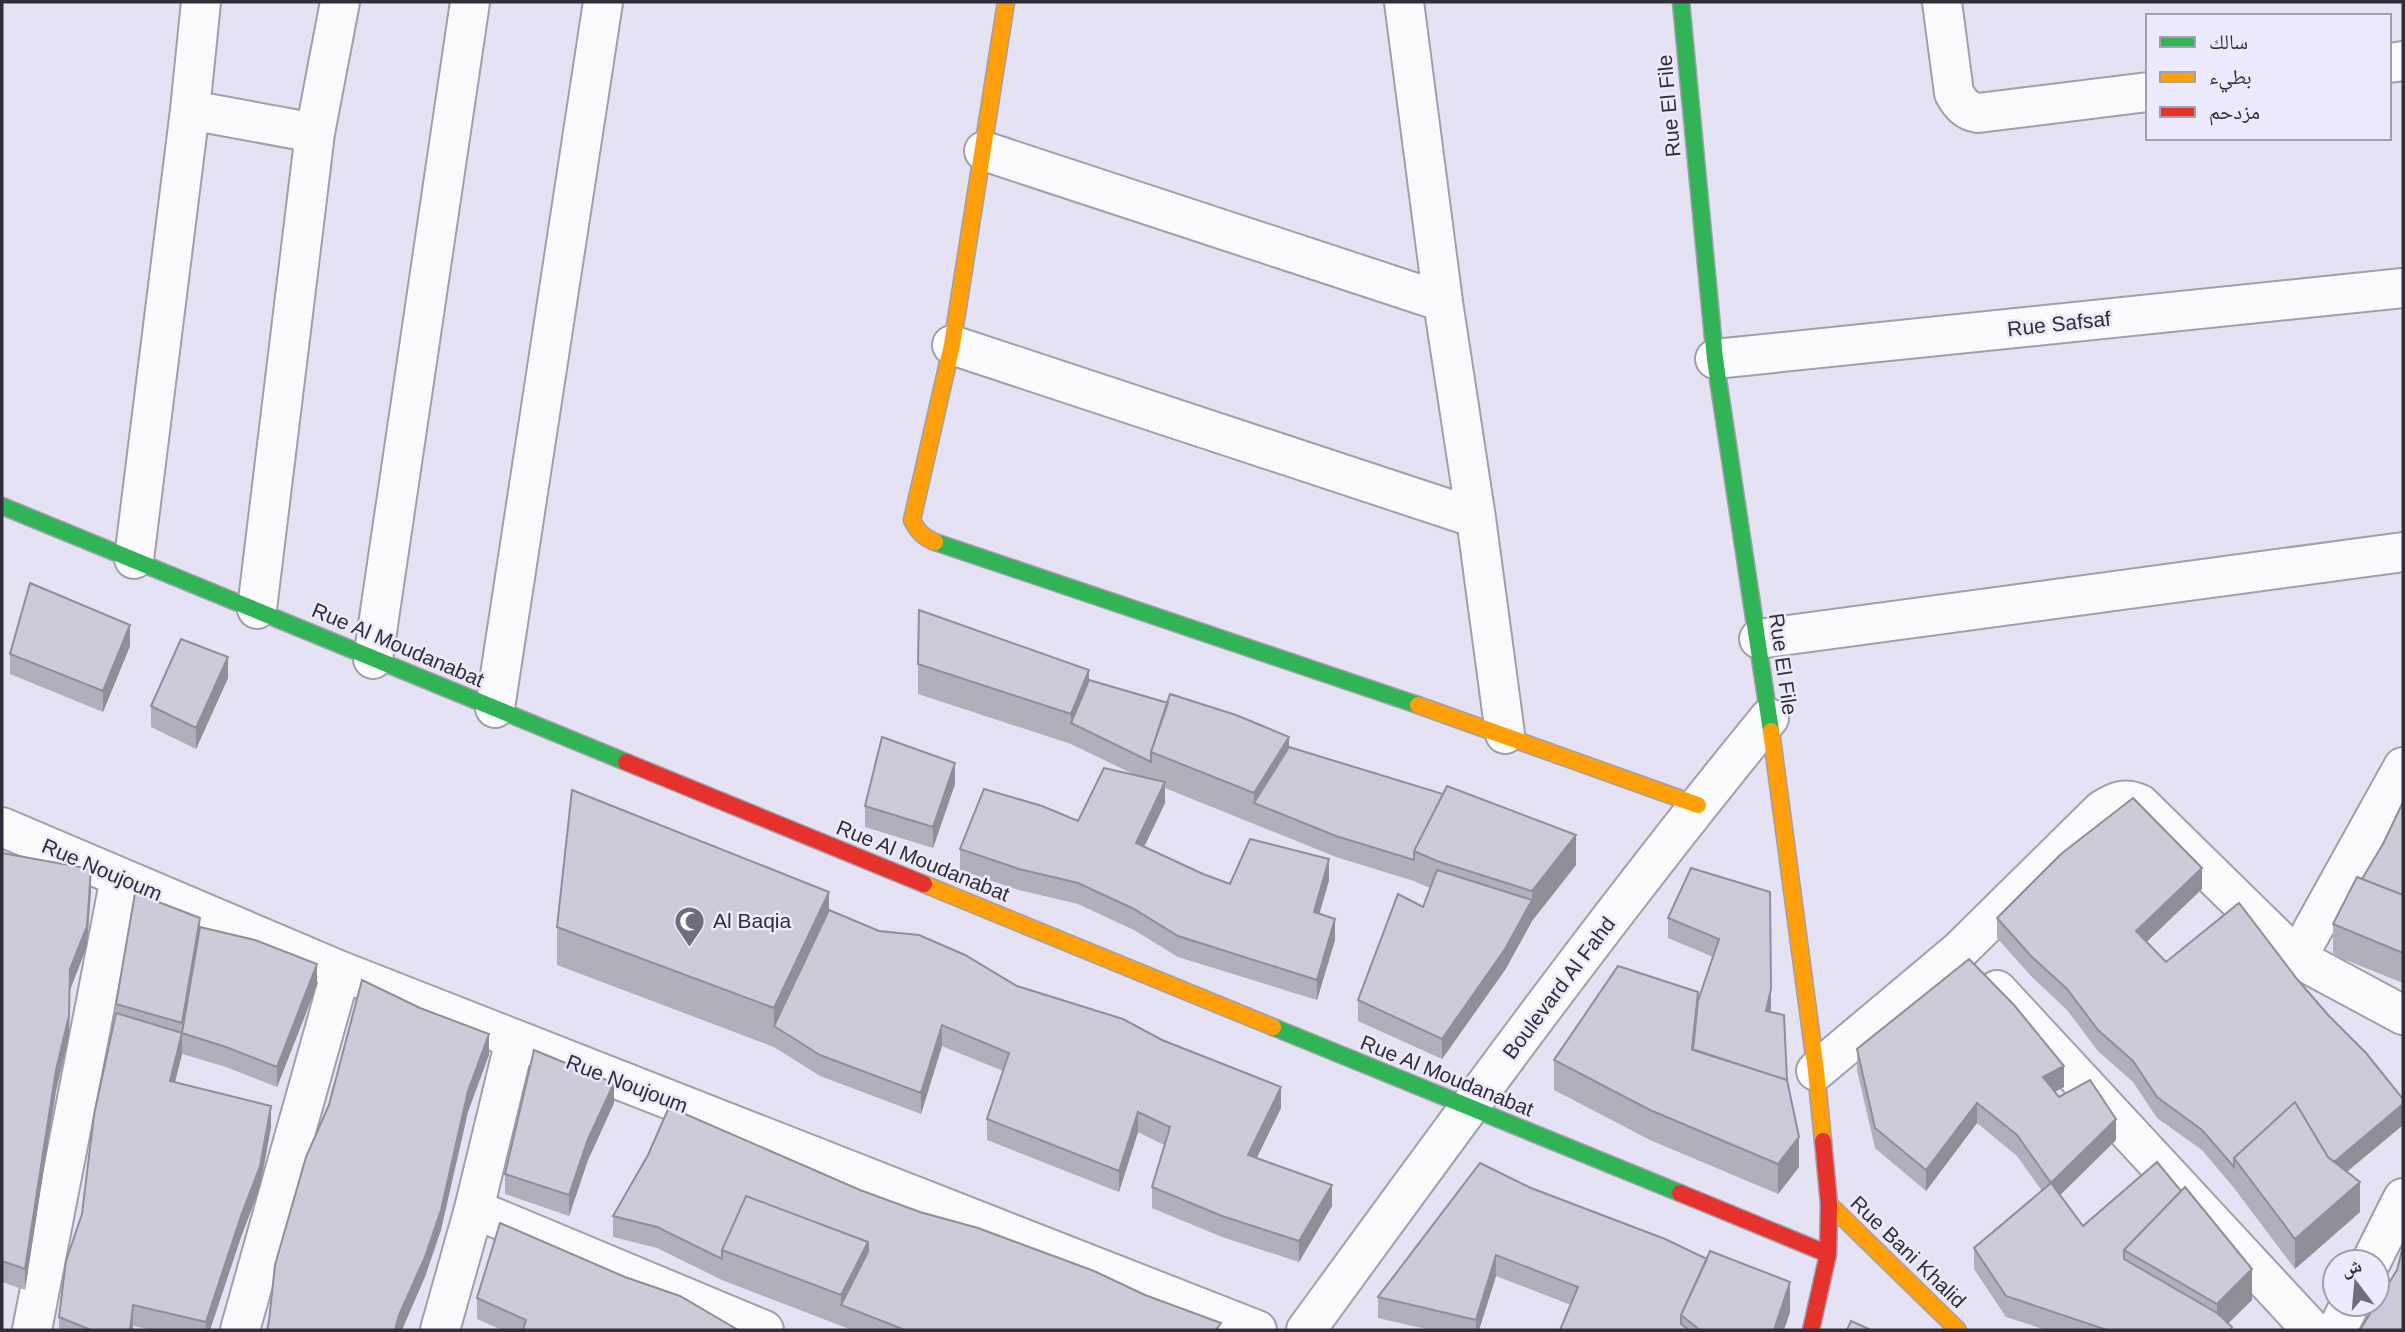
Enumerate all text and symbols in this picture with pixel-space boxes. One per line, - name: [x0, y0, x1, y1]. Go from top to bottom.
- legend: [2146, 14, 2391, 140]
- text: سالك: [2209, 30, 2248, 53]
- street label: Rue El File: [1653, 54, 1684, 158]
- text: بطيء: [2209, 65, 2252, 93]
- text: مزدحم: [2209, 100, 2260, 126]
- street label: Rue Safsaf: [2006, 307, 2112, 340]
- street label: Rue Al Moudanabat: [309, 598, 488, 691]
- street label: Rue El File: [1765, 611, 1802, 716]
- street label: Rue Al Moudanabat: [833, 815, 1013, 906]
- street label: Rue Noujoum: [39, 834, 166, 905]
- mosque icon: Al Baqia: [673, 904, 707, 948]
- place label: Al Baqia: [713, 909, 792, 932]
- street label: Boulevard Al Fahd: [1498, 912, 1619, 1063]
- street label: Rue Al Moudanabat: [1357, 1030, 1537, 1121]
- street label: Rue Noujoum: [563, 1050, 691, 1117]
- street label: Rue Bani Khalid: [1846, 1191, 1971, 1312]
- north arrow: [2321, 1248, 2391, 1318]
- text: ش: [2339, 1254, 2364, 1281]

